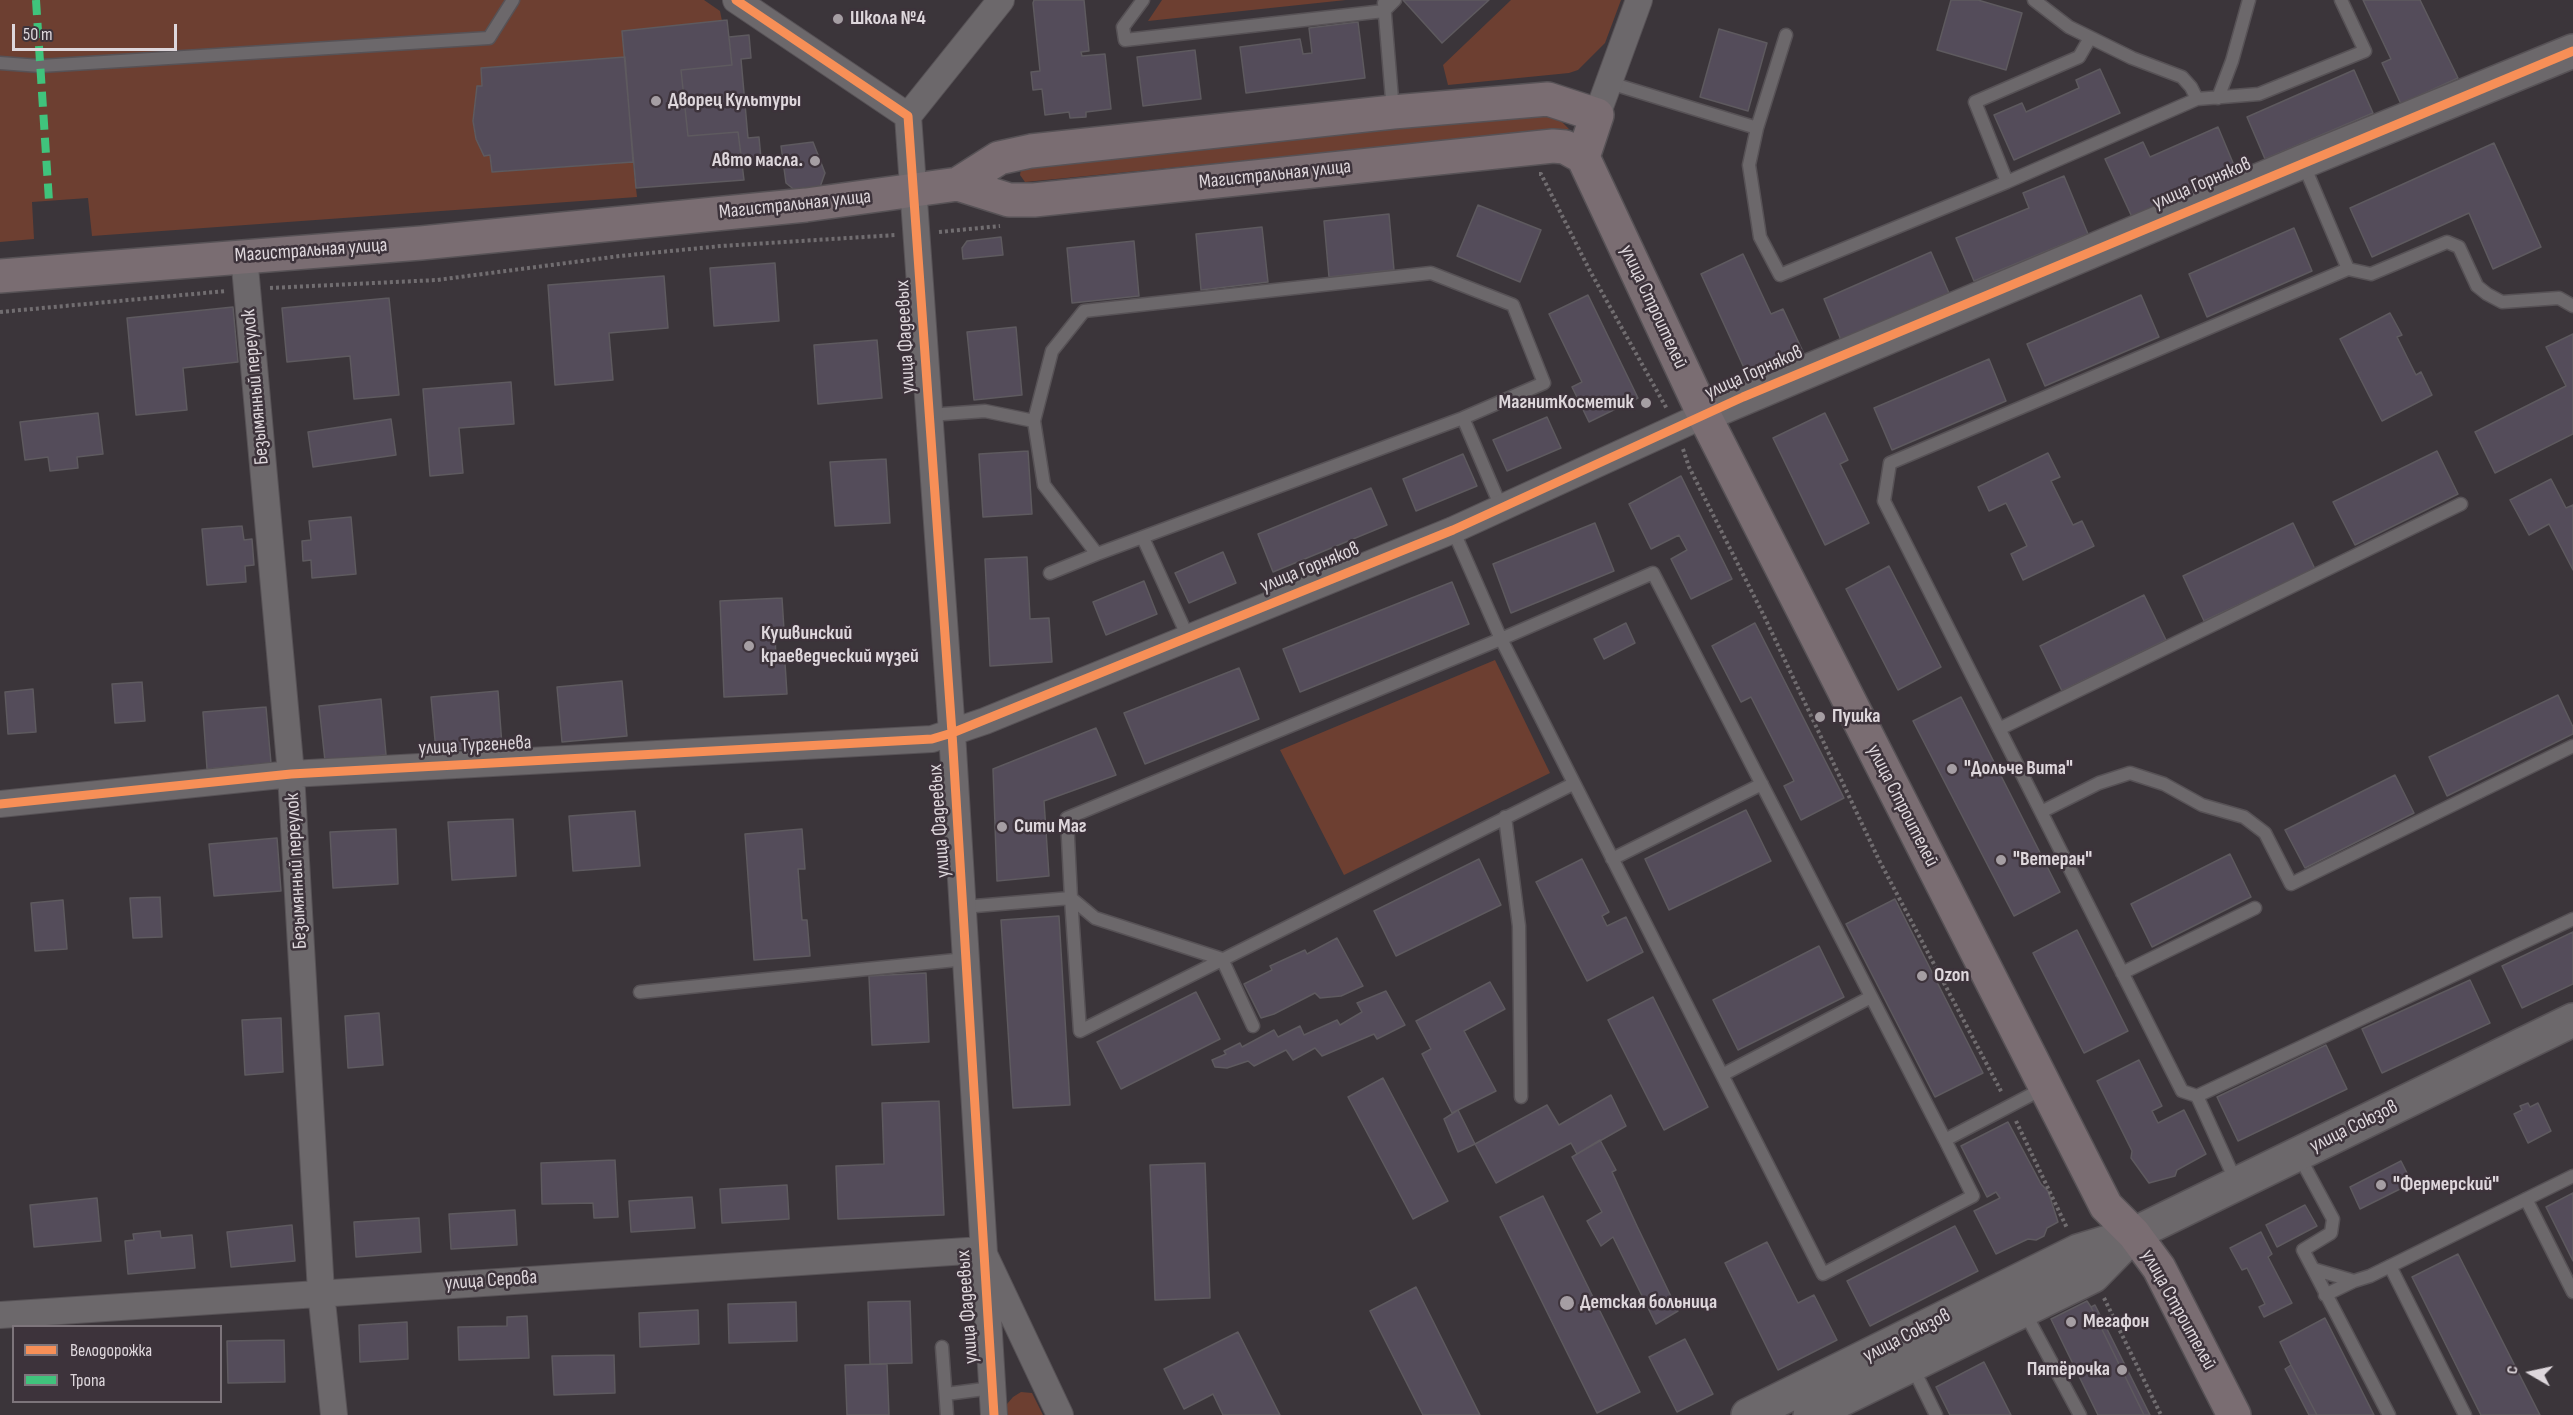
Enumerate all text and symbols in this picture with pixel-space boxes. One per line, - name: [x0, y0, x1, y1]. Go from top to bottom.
- place label: Школа №4: [850, 7, 926, 31]
- scale bar: [15, 12, 180, 50]
- marker: Школа №4: [831, 12, 845, 26]
- text: 50 m: [23, 24, 53, 45]
- place label: Дворец Культуры: [668, 89, 801, 113]
- marker: Дворец Культуры: [649, 94, 663, 108]
- place label: Авто масла.: [712, 149, 803, 173]
- street label: улица Горняков: [2149, 152, 2255, 216]
- marker: Авто масла.: [808, 154, 822, 168]
- street label: Магистральная улица: [1198, 155, 1352, 195]
- street label: Магистральная улица: [718, 185, 872, 225]
- street label: Магистральная улица: [234, 234, 388, 268]
- street label: улица Строителей: [1614, 241, 1692, 373]
- street label: улица Фадеевых: [891, 279, 921, 395]
- street label: Безымянный переулок: [237, 308, 275, 466]
- street label: улица Горняков: [1701, 341, 1807, 405]
- place label: МагнитКосметик: [1499, 391, 1634, 415]
- marker: МагнитКосметик: [1639, 396, 1653, 410]
- street label: улица Горняков: [1257, 537, 1363, 599]
- place label: Кушвинский краеведческий музей: [761, 622, 919, 669]
- marker: Кушвинский краеведческий музей: [742, 639, 756, 653]
- place label: Пушка: [1832, 705, 1881, 729]
- marker: Пушка: [1813, 710, 1827, 724]
- street label: улица Тургенева: [418, 731, 532, 761]
- street label: улица Строителей: [1861, 741, 1943, 871]
- place label: "Дольче Вита": [1964, 757, 2073, 781]
- marker: "Дольче Вита": [1945, 762, 1959, 776]
- street label: улица Фадеевых: [924, 763, 956, 879]
- street label: Безымянный переулок: [281, 792, 313, 950]
- place label: Сити Маг: [1014, 815, 1087, 839]
- marker: Сити Маг: [995, 820, 1009, 834]
- place label: "Ветеран": [2013, 848, 2092, 872]
- marker: "Ветеран": [1994, 853, 2008, 867]
- place label: Ozon: [1934, 964, 1969, 988]
- marker: Ozon: [1915, 969, 1929, 983]
- street label: улица Союзов: [2306, 1095, 2402, 1159]
- place label: "Фермерский": [2393, 1173, 2499, 1197]
- marker: "Фермерский": [2374, 1178, 2388, 1192]
- street label: улица Строителей: [2135, 1246, 2221, 1374]
- street label: улица Фадеевых: [952, 1249, 984, 1365]
- street label: улица Серова: [444, 1266, 538, 1296]
- place label: Детская больница: [1580, 1291, 1717, 1315]
- marker: Детская больница: [1558, 1294, 1576, 1312]
- street label: улица Союзов: [1859, 1304, 1955, 1368]
- place label: Мегафон: [2083, 1310, 2149, 1334]
- marker: Мегафон: [2064, 1315, 2078, 1329]
- legend: [12, 1325, 222, 1403]
- text: Велодорожка: [70, 1340, 152, 1361]
- north arrow: [2501, 1343, 2561, 1403]
- place label: Пятёрочка: [2027, 1358, 2110, 1382]
- marker: Пятёрочка: [2115, 1363, 2129, 1377]
- text: С: [2503, 1365, 2523, 1376]
- text: Тропа: [70, 1370, 106, 1391]

